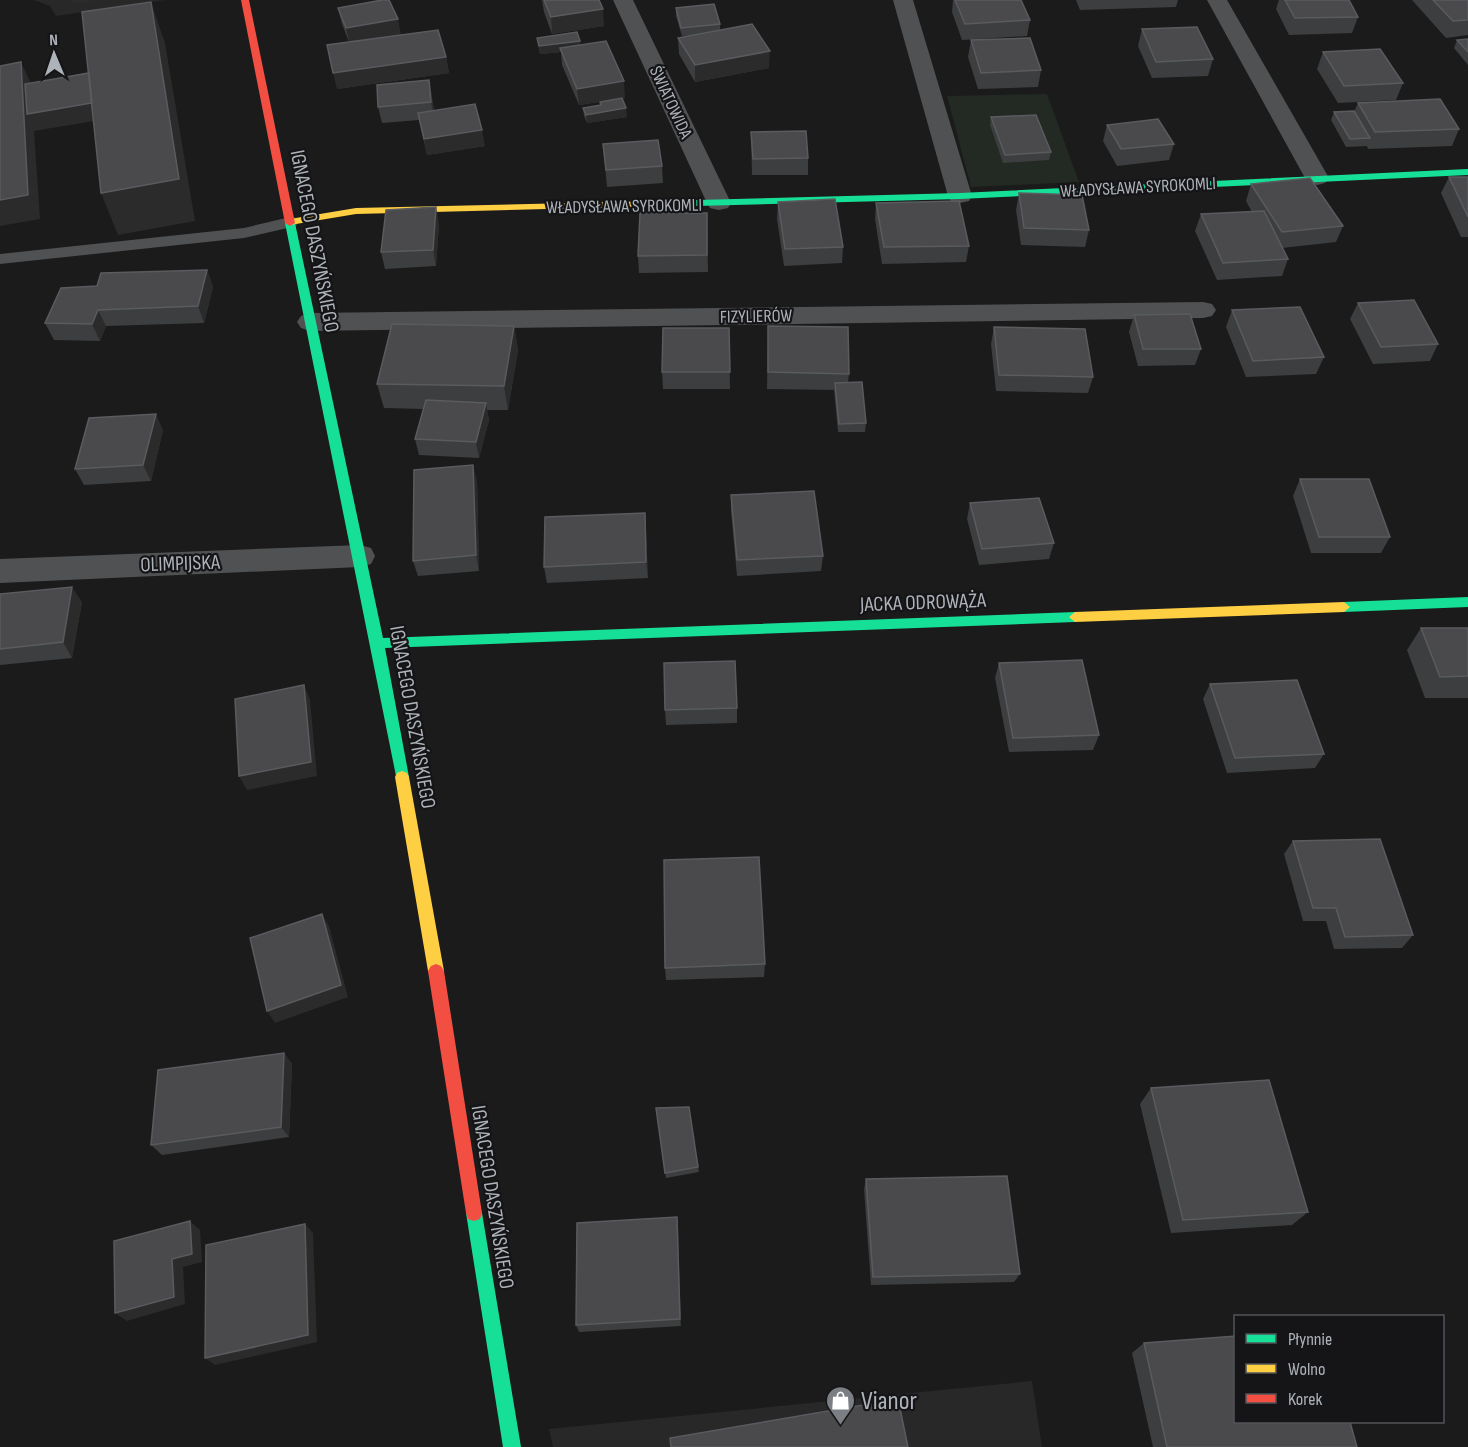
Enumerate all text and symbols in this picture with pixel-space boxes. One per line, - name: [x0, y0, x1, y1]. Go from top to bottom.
- north arrow: [24, 24, 84, 84]
- text: N: [49, 31, 58, 50]
- street label: ŚWIATOWIDA: [645, 63, 697, 142]
- street label: IGNACEGO DASZYŃSKIEGO: [285, 148, 344, 334]
- street label: WŁADYSŁAWA SYROKOMLI: [1060, 173, 1216, 202]
- street label: WŁADYSŁAWA SYROKOMLI: [546, 195, 702, 218]
- street label: FIZYLIERÓW: [720, 305, 793, 328]
- street label: OLIMPIJSKA: [140, 550, 221, 577]
- street label: JACKA ODROWĄŻA: [859, 588, 987, 617]
- street label: IGNACEGO DASZYŃSKIEGO: [384, 624, 441, 811]
- street label: IGNACEGO DASZYŃSKIEGO: [466, 1104, 519, 1291]
- legend: [1234, 1315, 1444, 1423]
- text: Płynnie: [1288, 1329, 1332, 1350]
- text: Wolno: [1288, 1359, 1325, 1380]
- shop icon: Vianor: [824, 1384, 856, 1426]
- place label: Vianor: [861, 1386, 917, 1417]
- text: Korek: [1288, 1389, 1322, 1410]

